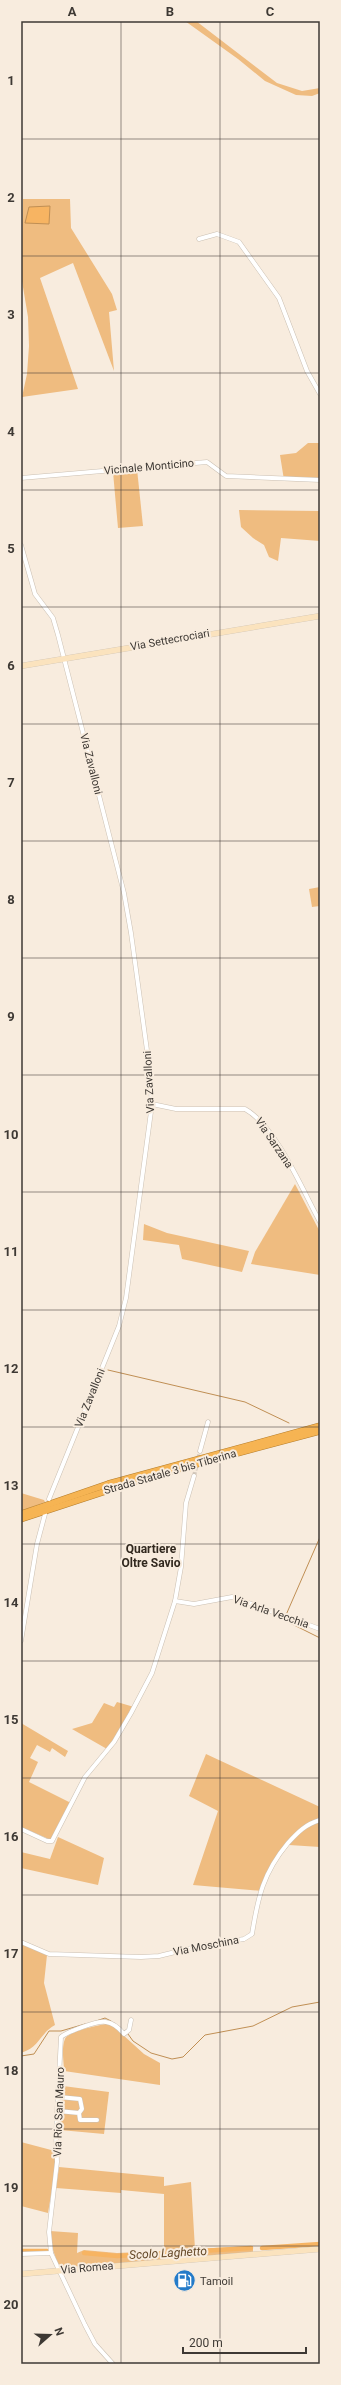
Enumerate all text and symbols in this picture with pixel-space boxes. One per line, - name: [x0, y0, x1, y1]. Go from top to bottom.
- text: A: [68, 4, 77, 19]
- text: B: [166, 4, 174, 19]
- text: C: [266, 4, 275, 19]
- text: 1: [7, 73, 15, 88]
- text: 2: [7, 190, 15, 205]
- text: 3: [7, 307, 15, 322]
- text: 4: [7, 424, 15, 439]
- street label: Vicinale Monticino: [103, 457, 195, 477]
- text: 5: [7, 541, 15, 556]
- street label: Via Settecrociari: [129, 627, 211, 653]
- text: 6: [7, 658, 15, 673]
- street label: Via Zavalloni: [77, 732, 105, 796]
- text: 7: [7, 775, 15, 790]
- text: 8: [7, 892, 15, 907]
- text: 9: [7, 1009, 15, 1024]
- street label: Via Zavalloni: [141, 1050, 157, 1114]
- street label: Via Sarzana: [252, 1115, 296, 1171]
- text: 10: [4, 1127, 18, 1142]
- text: 11: [4, 1244, 18, 1259]
- text: 12: [4, 1361, 18, 1376]
- street label: Via Zavalloni: [72, 1367, 108, 1429]
- street label: Strada Statale 3 bis Tiberina: [102, 1447, 238, 1497]
- text: 13: [4, 1478, 18, 1493]
- district label: Quartiere Oltre Savio: [121, 1542, 181, 1570]
- street label: Via Arla Vecchia: [231, 1593, 311, 1631]
- text: 14: [4, 1595, 19, 1610]
- text: 15: [4, 1712, 18, 1727]
- text: 16: [4, 1829, 19, 1844]
- street label: Via Moschina: [172, 1933, 240, 1959]
- text: 17: [4, 1946, 18, 1961]
- text: 18: [4, 2063, 18, 2078]
- street label: Via Rio San Mauro: [51, 2067, 67, 2157]
- text: 19: [4, 2180, 18, 2195]
- water label: Scolo Laghetto: [129, 2244, 208, 2262]
- street label: Via Romea: [60, 2259, 114, 2277]
- fuel station icon: Tamoil: [171, 2268, 197, 2294]
- place label: Tamoil: [200, 2275, 233, 2288]
- text: 20: [4, 2297, 18, 2312]
- north arrow: [30, 2315, 70, 2355]
- text: N: [51, 2326, 66, 2338]
- scale bar: [183, 2329, 306, 2355]
- text: 200 m: [189, 2336, 223, 2350]

